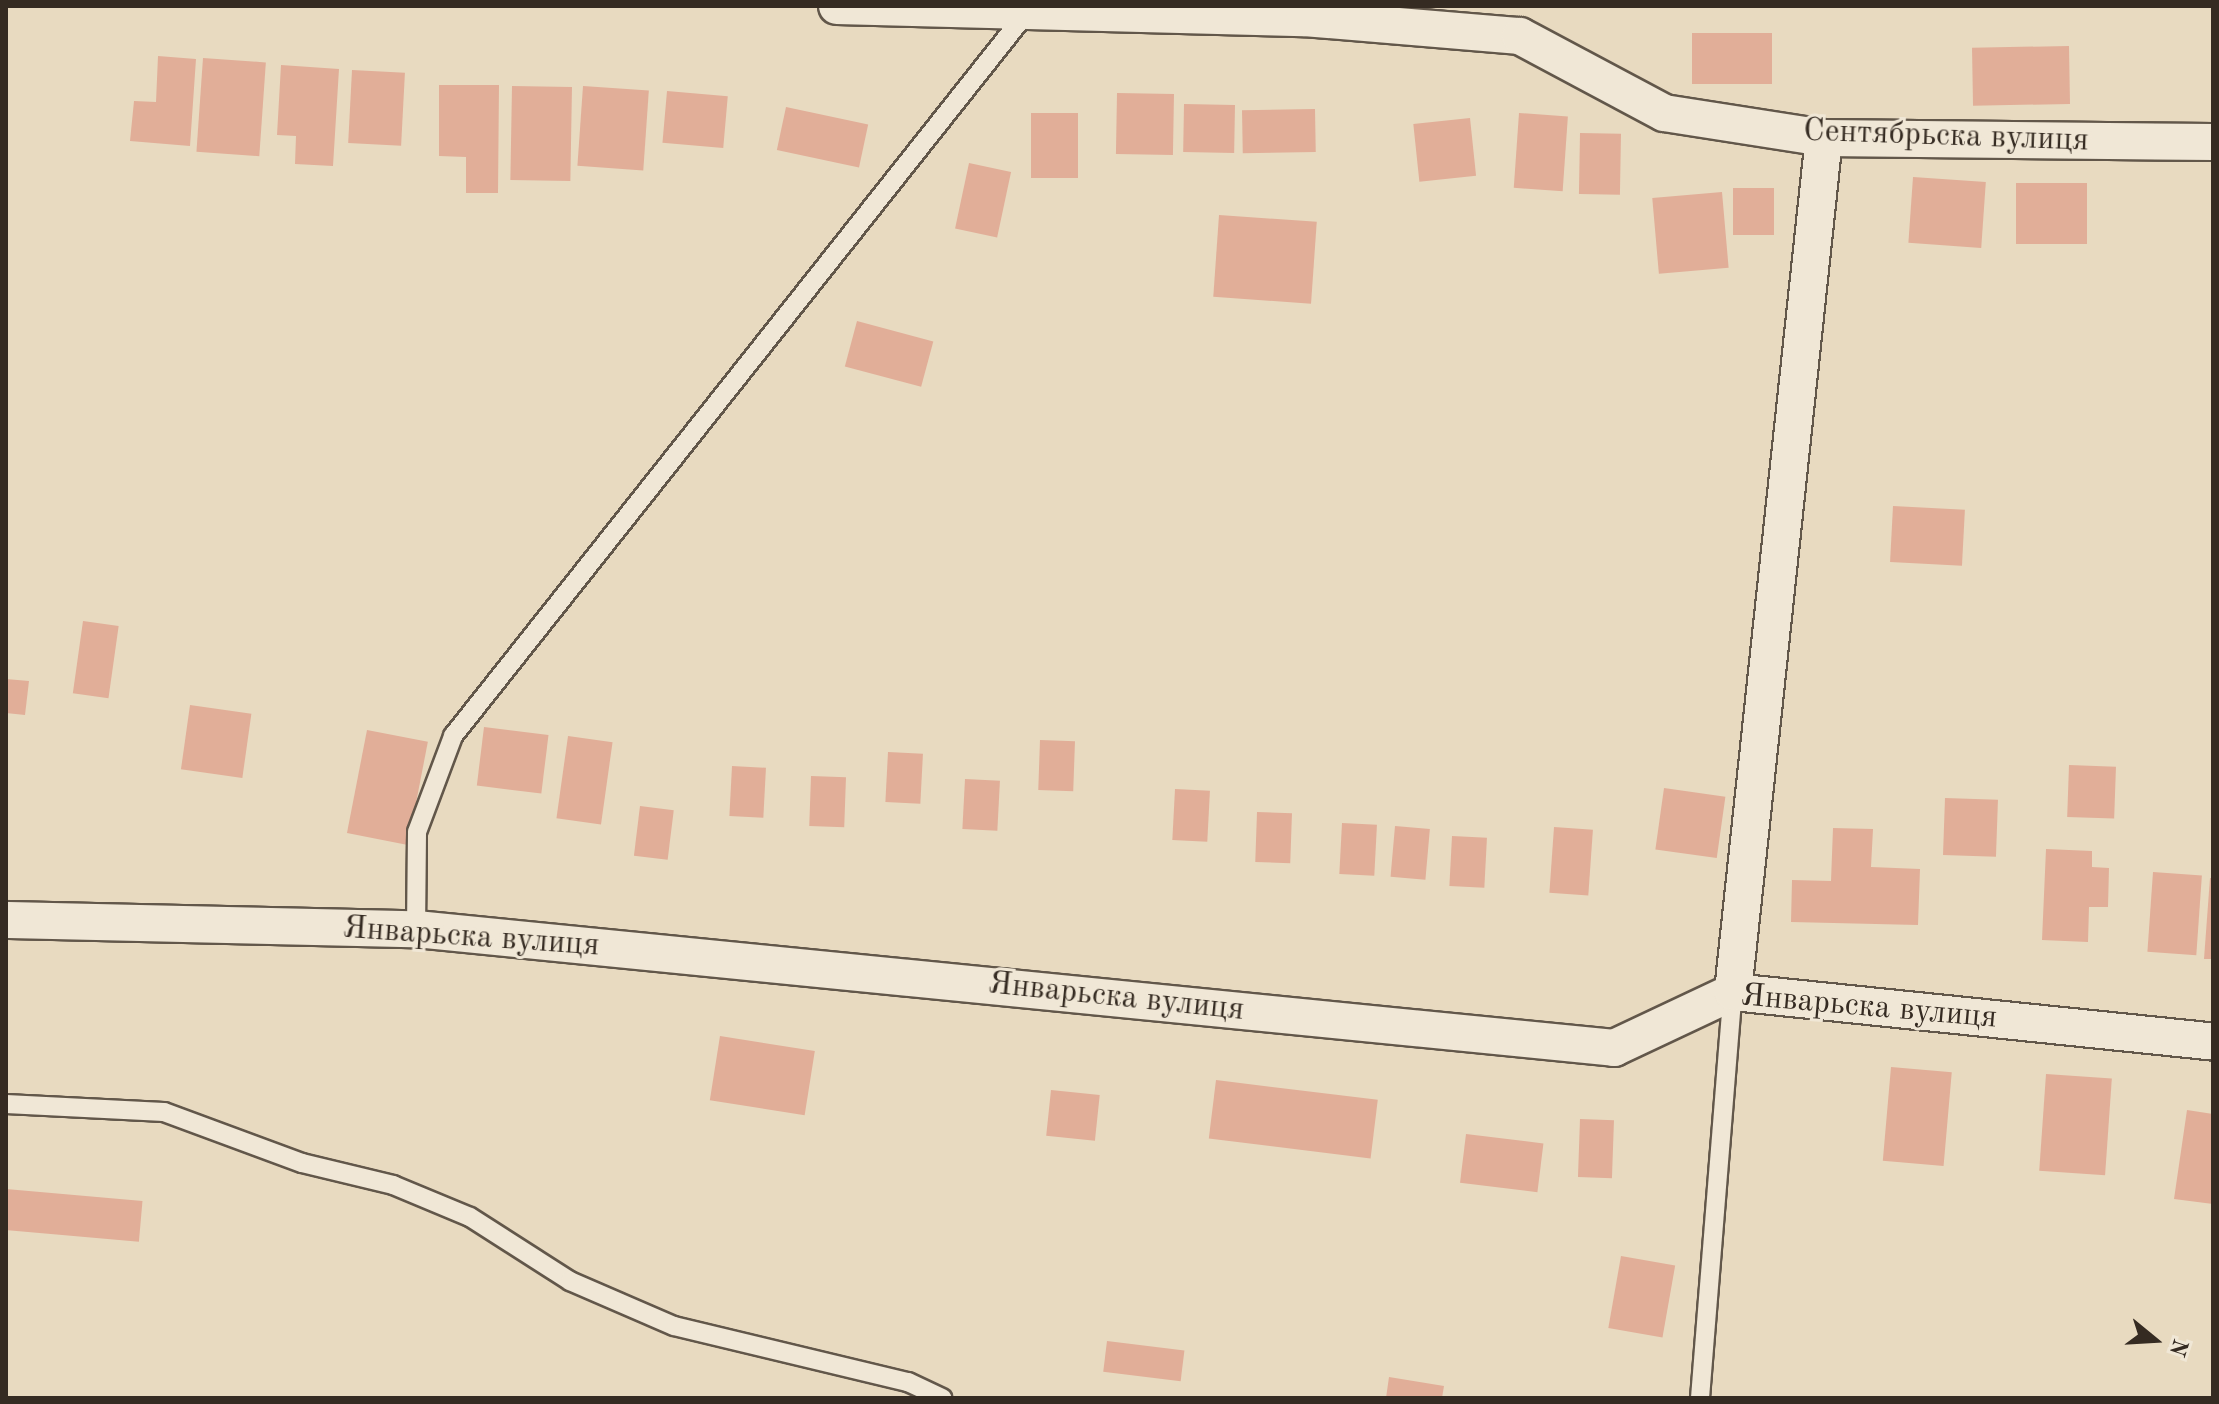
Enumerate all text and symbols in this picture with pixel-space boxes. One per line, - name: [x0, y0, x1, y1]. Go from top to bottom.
- street label: Сентябрьска вулиця: [1803, 113, 2089, 161]
- street label: Январьска вулиця: [341, 910, 601, 966]
- street label: Январьска вулиця: [986, 965, 1246, 1031]
- street label: Январьска вулиця: [1739, 978, 1999, 1038]
- north arrow: [2115, 1300, 2195, 1380]
- text: N: [2165, 1336, 2191, 1359]

